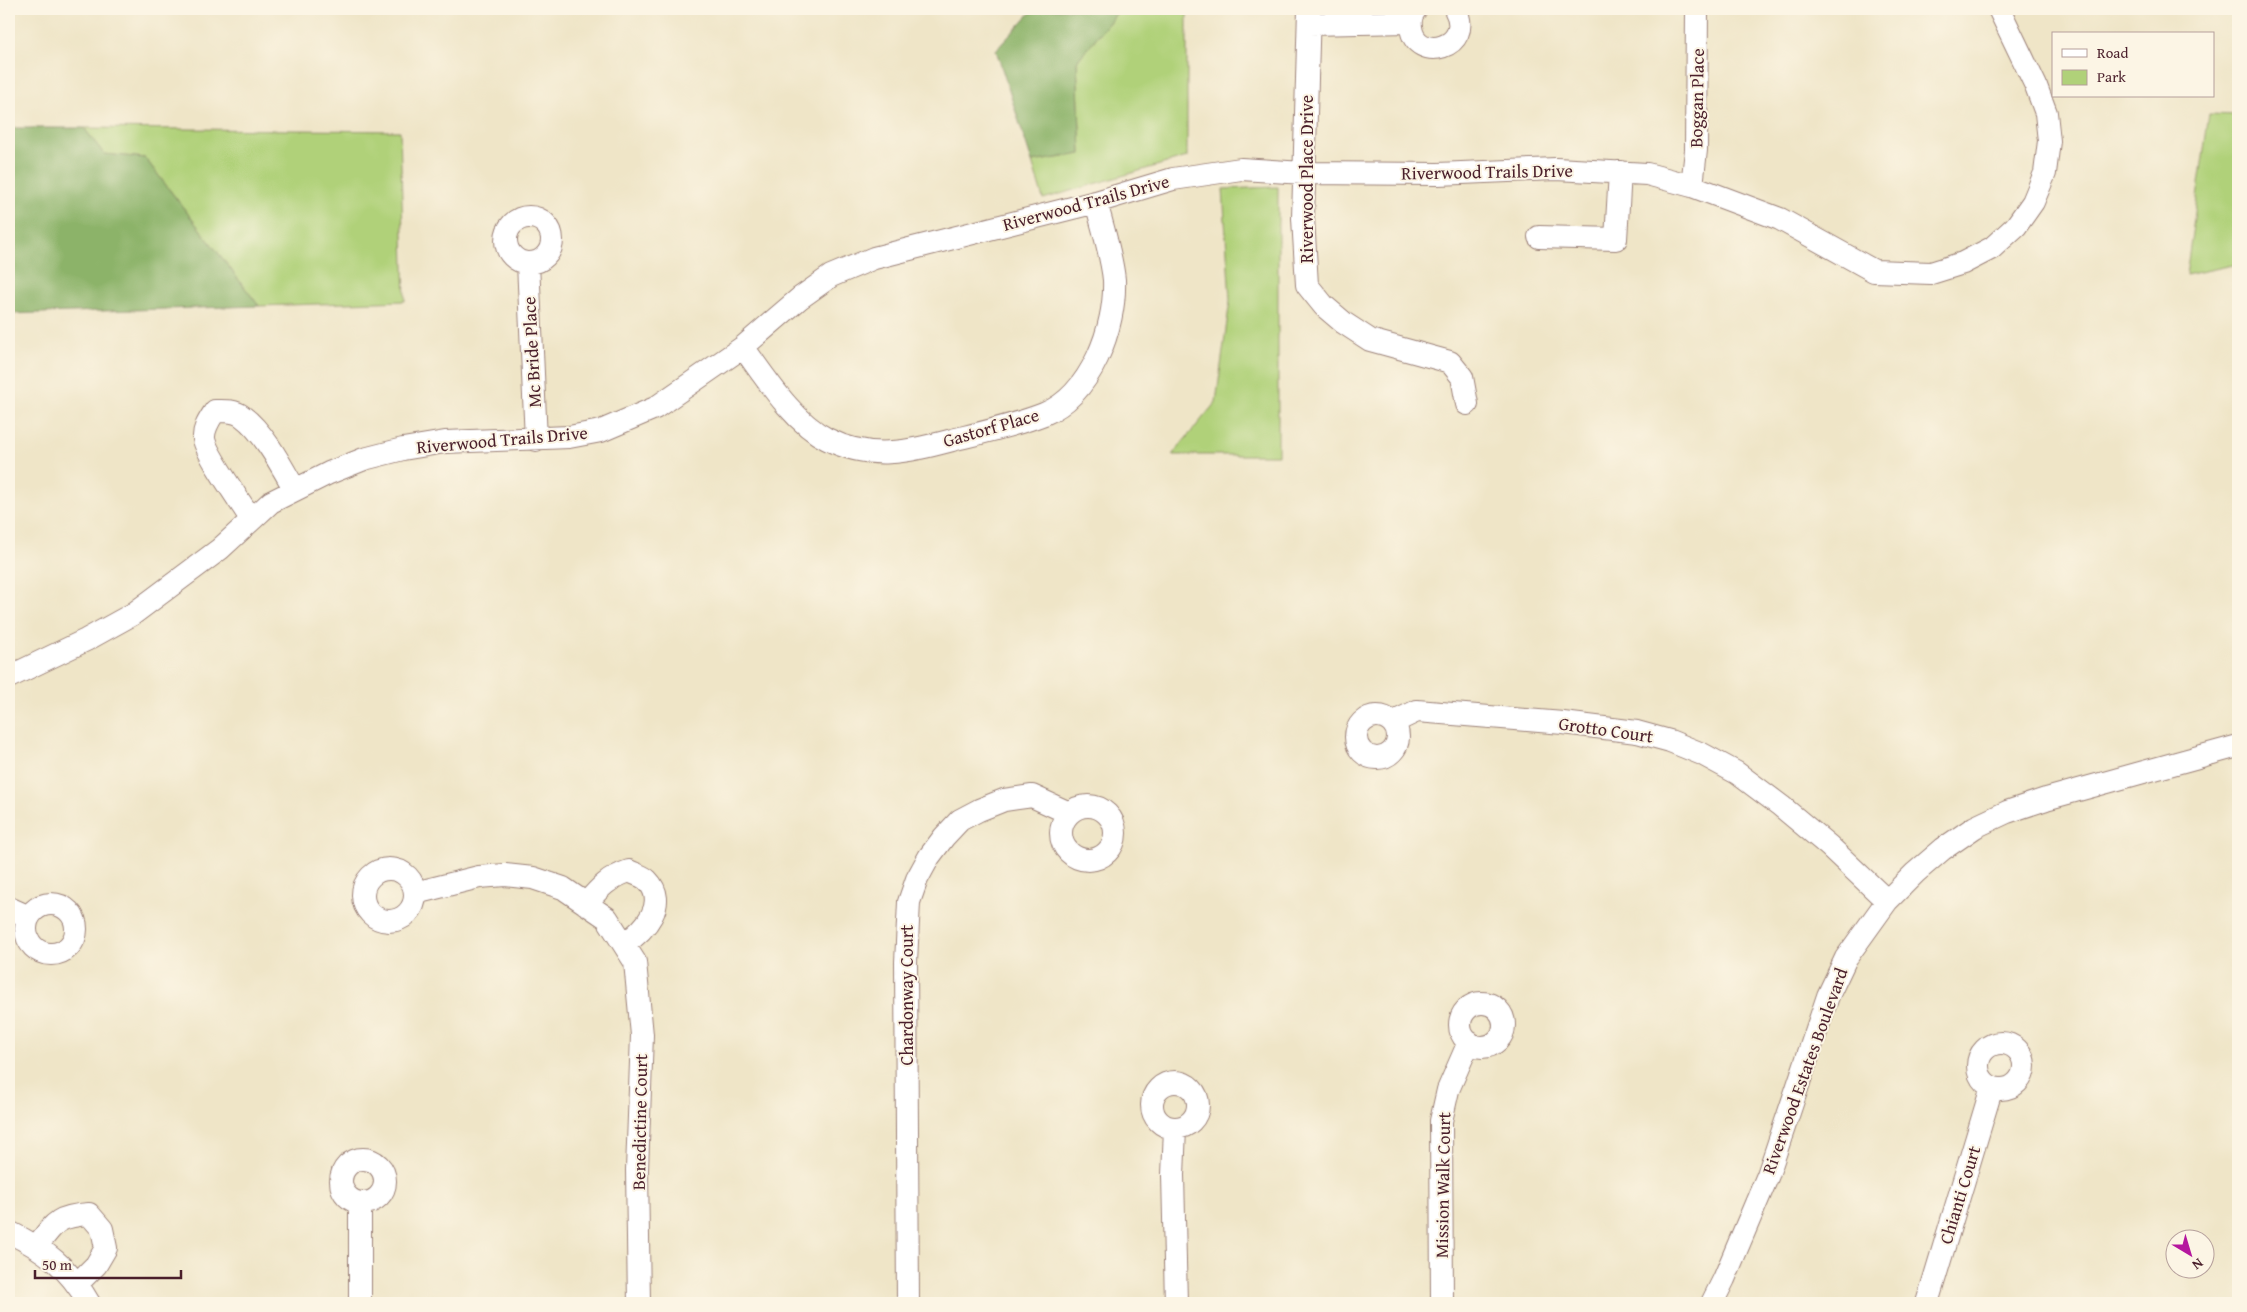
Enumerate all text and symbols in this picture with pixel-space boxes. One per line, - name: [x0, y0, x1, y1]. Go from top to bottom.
- legend: [2052, 32, 2214, 98]
- text: Road: [2097, 42, 2128, 63]
- street label: Boggan Place: [1682, 48, 1711, 148]
- text: Park: [2097, 66, 2126, 87]
- street label: Riverwood Place Drive: [1293, 95, 1320, 263]
- street label: Riverwood Trails Drive: [1401, 157, 1573, 186]
- street label: Riverwood Trails Drive: [999, 167, 1172, 238]
- street label: Mc Bride Place: [515, 296, 548, 408]
- street label: Gastorf Place: [940, 401, 1042, 454]
- street label: Riverwood Trails Drive: [415, 419, 589, 460]
- street label: Grotto Court: [1557, 710, 1656, 750]
- street label: Chardonway Court: [893, 924, 920, 1065]
- street label: Riverwood Estates Boulevard: [1755, 963, 1855, 1178]
- street label: Benedictine Court: [625, 1053, 654, 1190]
- street label: Mission Walk Court: [1428, 1111, 1457, 1258]
- street label: Chianti Court: [1932, 1142, 1987, 1247]
- north arrow: [2164, 1230, 2214, 1280]
- scale bar: [35, 1247, 181, 1279]
- text: N: [2188, 1253, 2208, 1275]
- text: 50 m: [42, 1254, 73, 1275]

